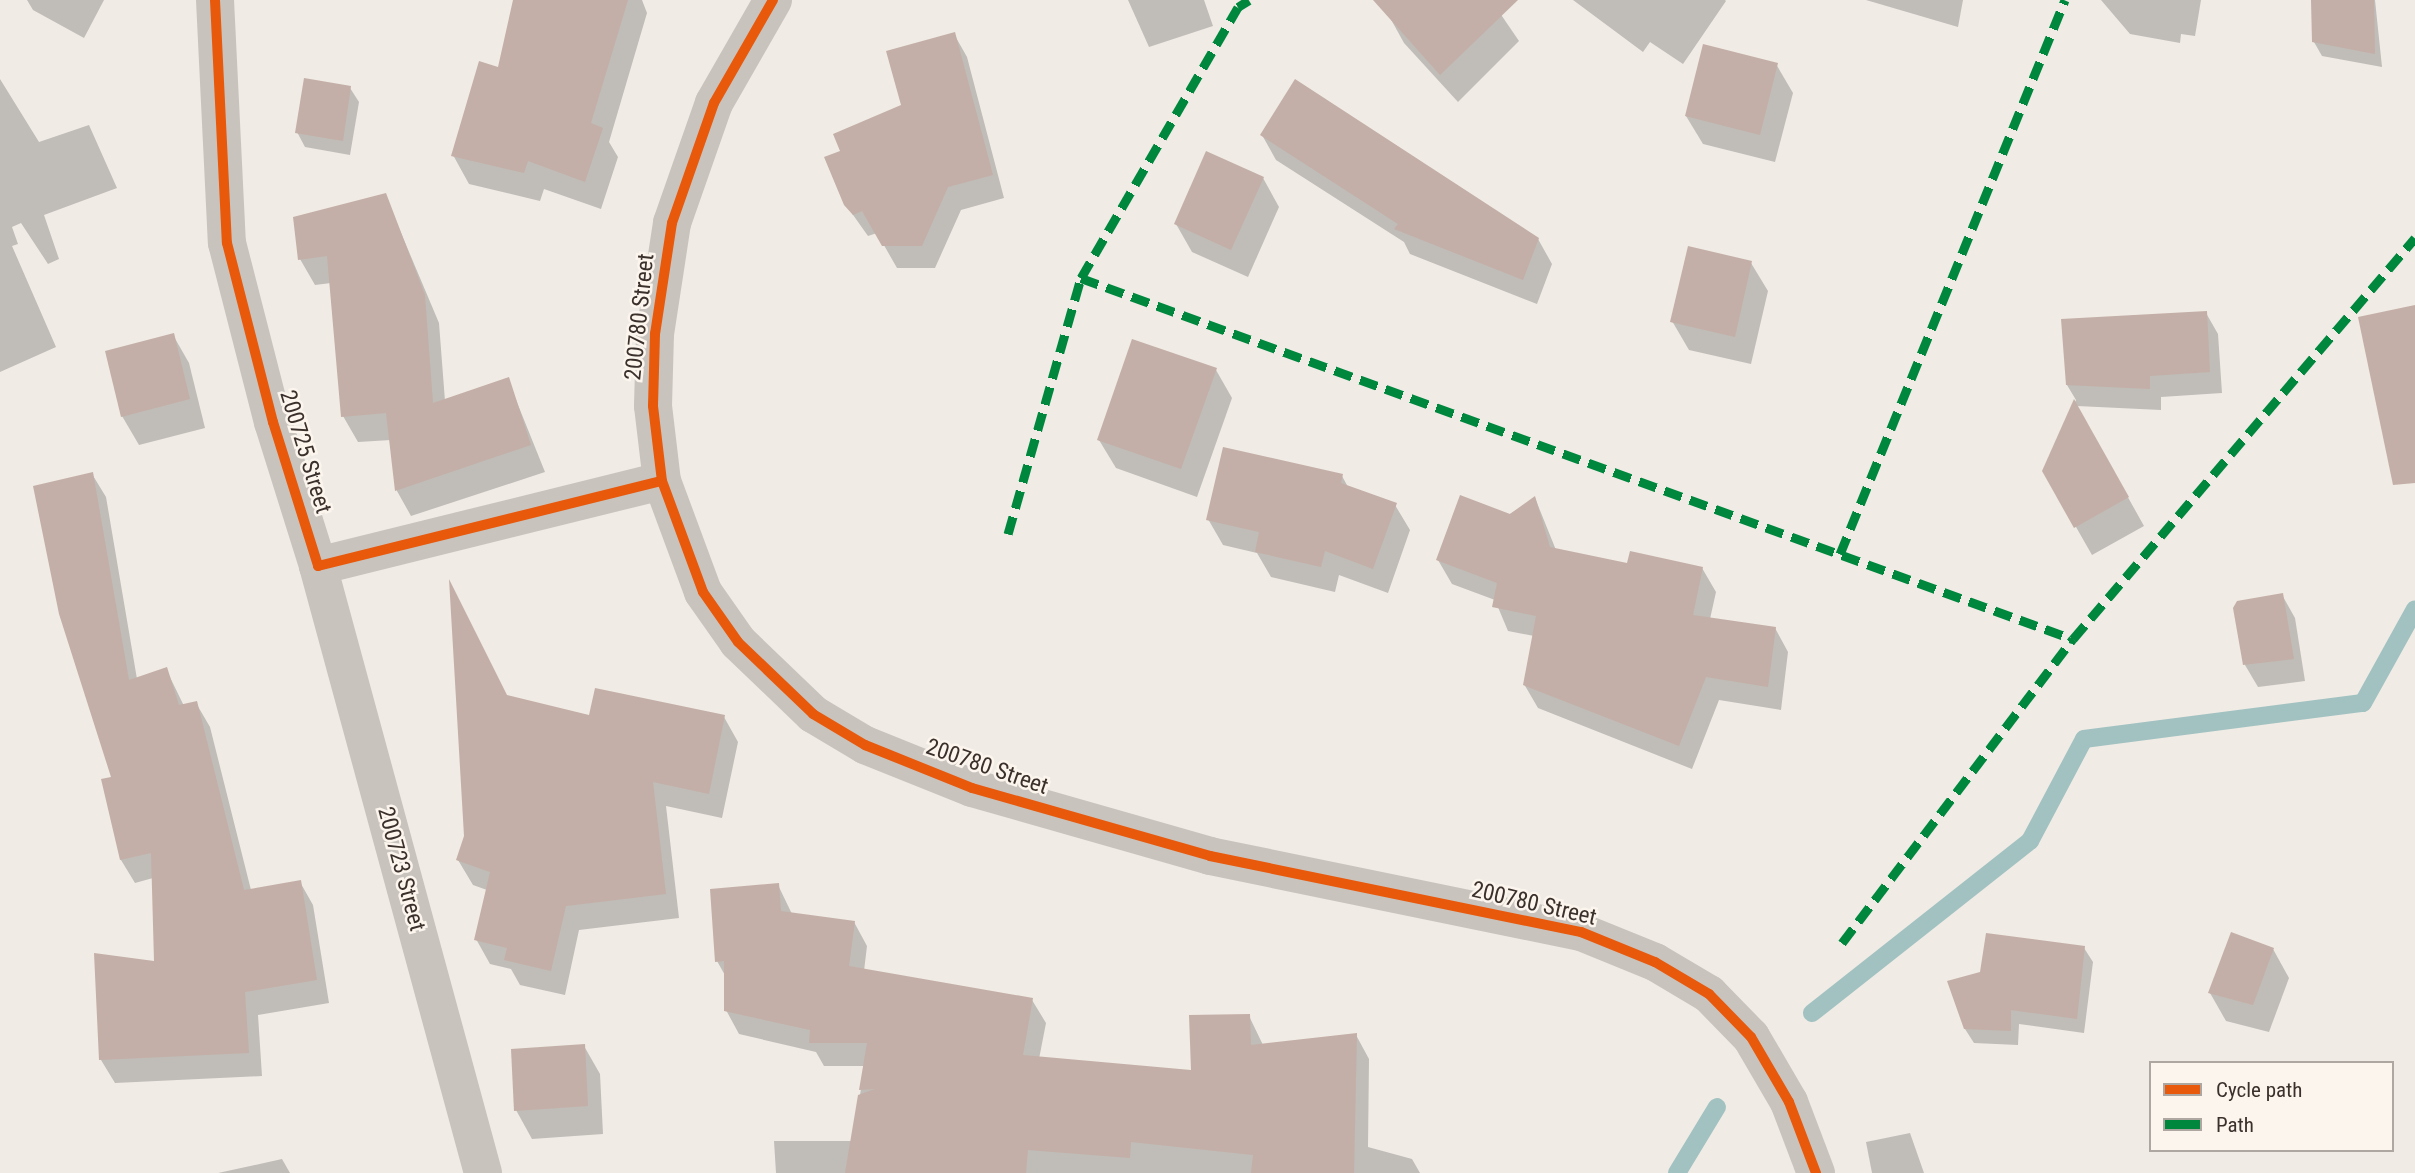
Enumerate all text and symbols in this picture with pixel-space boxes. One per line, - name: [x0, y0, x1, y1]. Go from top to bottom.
- street label: 200780 Street: [620, 252, 660, 382]
- street label: 200725 Street: [273, 387, 337, 517]
- street label: 200780 Street: [922, 733, 1052, 801]
- street label: 200723 Street: [371, 804, 431, 934]
- street label: 200780 Street: [1469, 876, 1599, 932]
- legend: [2149, 1061, 2394, 1152]
- text: Cycle path: [2216, 1078, 2302, 1102]
- text: Path: [2216, 1113, 2254, 1137]

